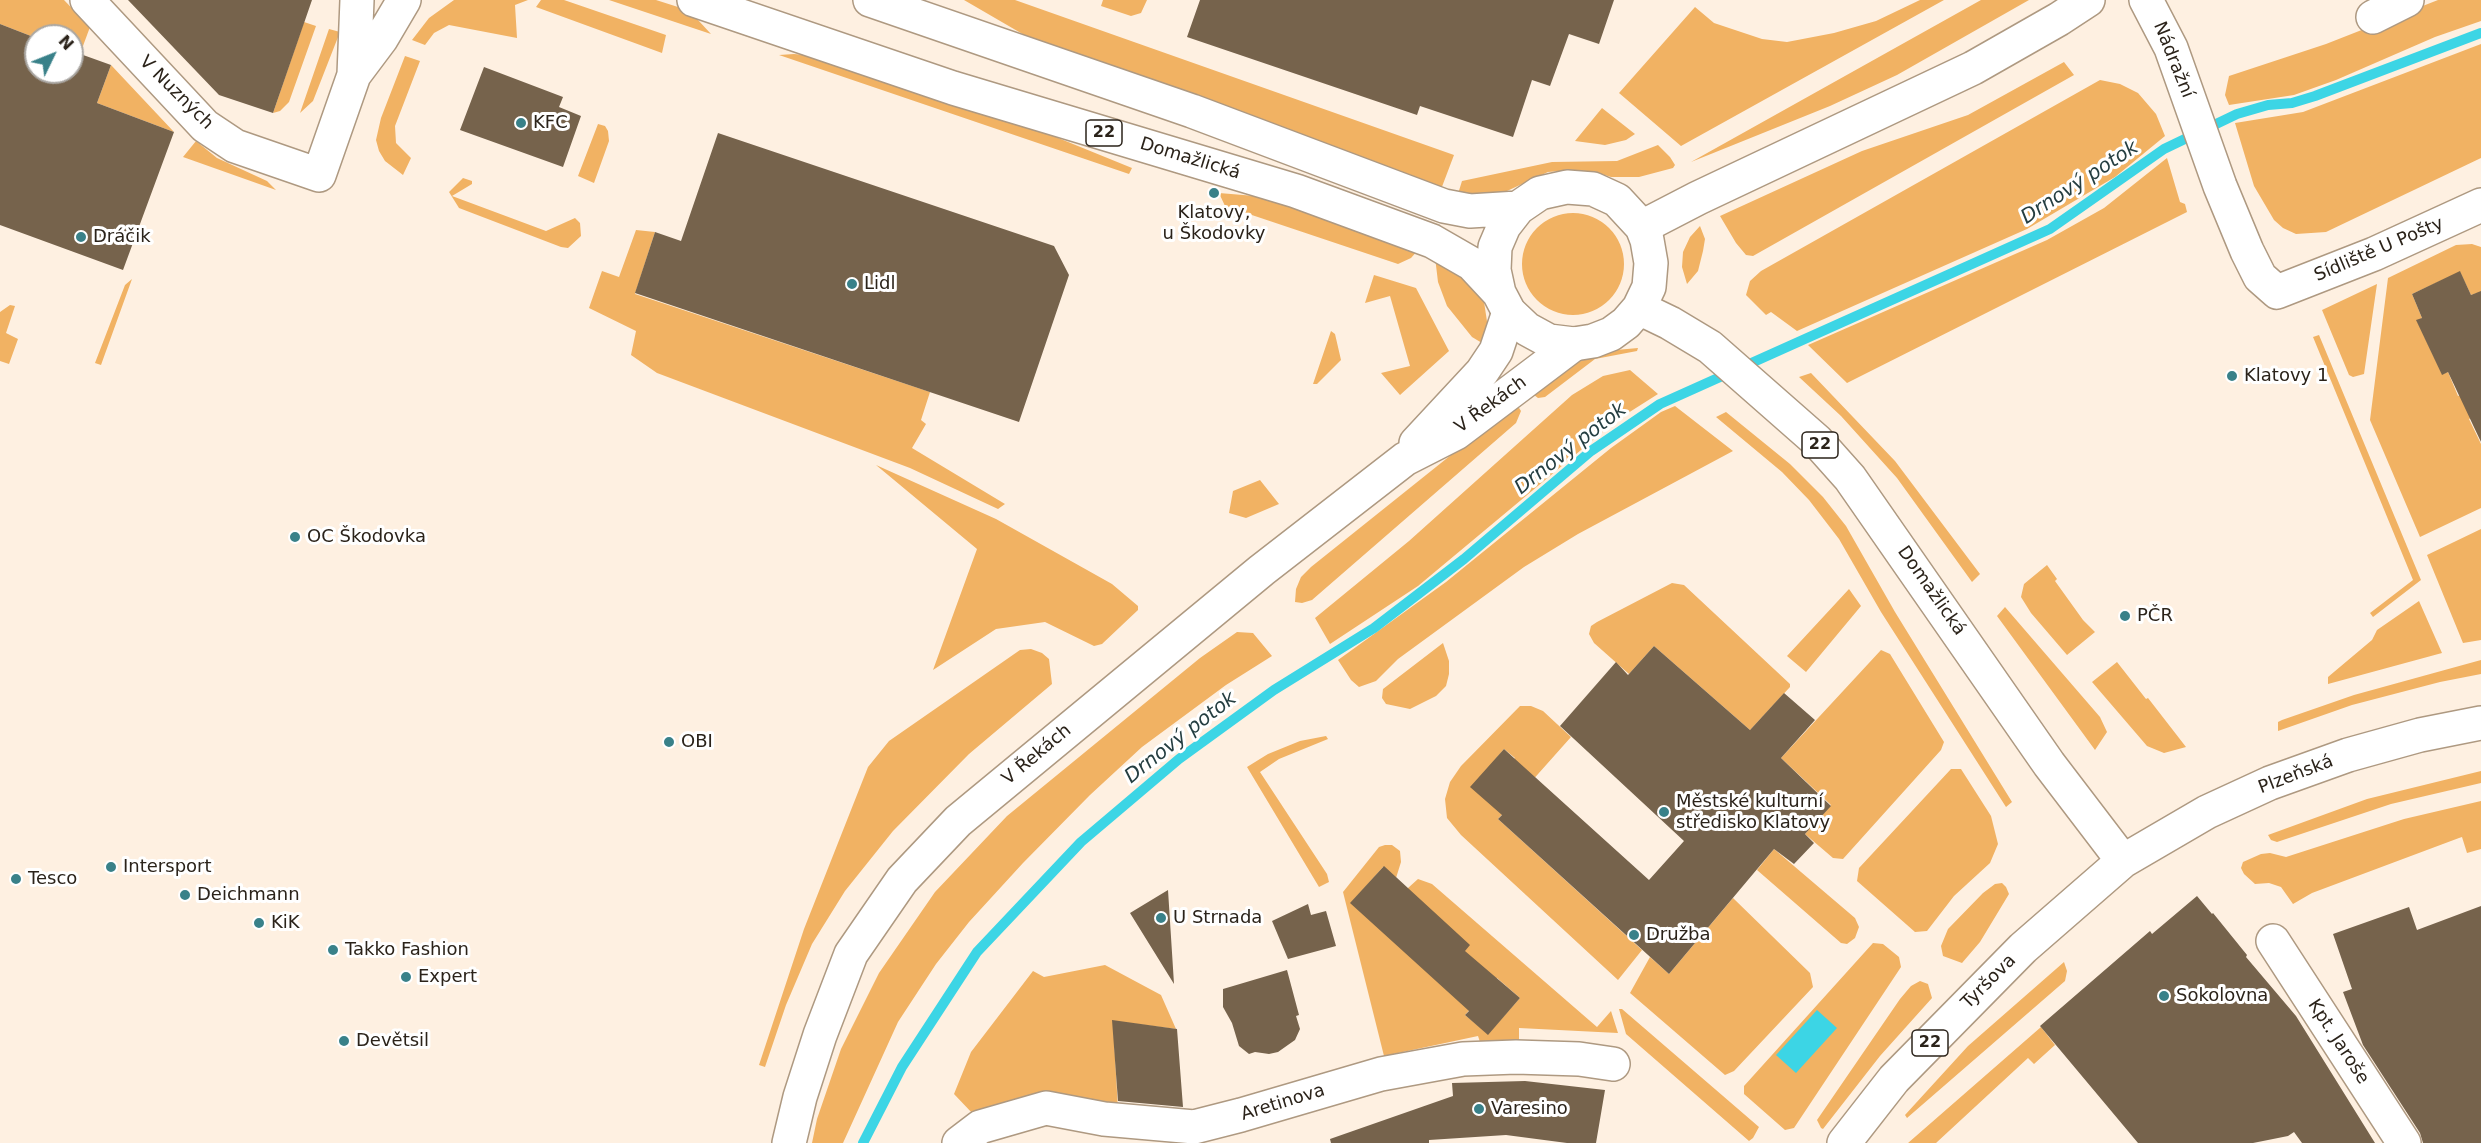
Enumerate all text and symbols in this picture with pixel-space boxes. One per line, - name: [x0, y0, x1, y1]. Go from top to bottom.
- street label: Nádražní: [2148, 19, 2198, 101]
- north arrow: [24, 24, 84, 84]
- text: N: [55, 31, 78, 54]
- street label: V Nuzných: [135, 52, 217, 134]
- place label: KFC: [533, 112, 568, 134]
- marker: KFC: [514, 116, 528, 130]
- road number: 22: [1086, 120, 1122, 146]
- street label: Domažlická: [1137, 133, 1243, 185]
- water label: Drnový potok: [2017, 136, 2143, 230]
- marker: Klatovy, u Škodovky: [1207, 186, 1221, 200]
- place label: Klatovy, u Škodovky: [1163, 202, 1265, 244]
- street label: Sídliště U Pošty: [2311, 213, 2447, 287]
- place label: Dráčik: [93, 226, 151, 248]
- marker: Dráčik: [74, 230, 88, 244]
- place label: Lidl: [864, 273, 895, 295]
- marker: Lidl: [845, 277, 859, 291]
- place label: Klatovy 1: [2244, 365, 2328, 387]
- marker: Klatovy 1: [2225, 369, 2239, 383]
- street label: V Řekách: [1451, 372, 1531, 438]
- water label: Drnový potok: [1510, 398, 1632, 500]
- road number: 22: [1802, 432, 1838, 458]
- place label: OC Škodovka: [307, 526, 426, 548]
- marker: OC Škodovka: [288, 530, 302, 544]
- street label: Domažlická: [1892, 542, 1970, 640]
- place label: PČR: [2137, 605, 2173, 627]
- marker: PČR: [2118, 609, 2132, 623]
- water label: Drnový potok: [1120, 687, 1242, 789]
- street label: V Řekách: [998, 720, 1076, 790]
- place label: OBI: [681, 731, 713, 753]
- marker: OBI: [662, 735, 676, 749]
- street label: Plzeňská: [2256, 751, 2336, 799]
- place label: Městské kulturní středisko Klatovy: [1676, 791, 1830, 834]
- marker: Městské kulturní středisko Klatovy: [1657, 805, 1671, 819]
- place label: Intersport: [123, 856, 212, 878]
- marker: Intersport: [104, 860, 118, 874]
- place label: Tesco: [28, 868, 77, 890]
- marker: Tesco: [9, 872, 23, 886]
- place label: Deichmann: [197, 884, 300, 906]
- marker: Deichmann: [178, 888, 192, 902]
- place label: U Strnada: [1173, 907, 1262, 929]
- marker: U Strnada: [1154, 911, 1168, 925]
- place label: KiK: [271, 912, 300, 934]
- marker: KiK: [252, 916, 266, 930]
- place label: Družba: [1646, 924, 1711, 946]
- marker: Družba: [1627, 928, 1641, 942]
- place label: Takko Fashion: [345, 939, 469, 961]
- marker: Takko Fashion: [326, 943, 340, 957]
- street label: Tyršova: [1957, 950, 2021, 1014]
- place label: Expert: [418, 966, 477, 988]
- marker: Expert: [399, 970, 413, 984]
- place label: Sokolovna: [2176, 985, 2268, 1007]
- marker: Sokolovna: [2157, 989, 2171, 1003]
- street label: Kpt. Jaroše: [2303, 996, 2373, 1088]
- place label: Devětsil: [356, 1030, 429, 1052]
- road number: 22: [1912, 1030, 1948, 1056]
- marker: Devětsil: [337, 1034, 351, 1048]
- street label: Aretinova: [1238, 1080, 1328, 1126]
- place label: Varesino: [1491, 1098, 1568, 1120]
- marker: Varesino: [1472, 1102, 1486, 1116]

